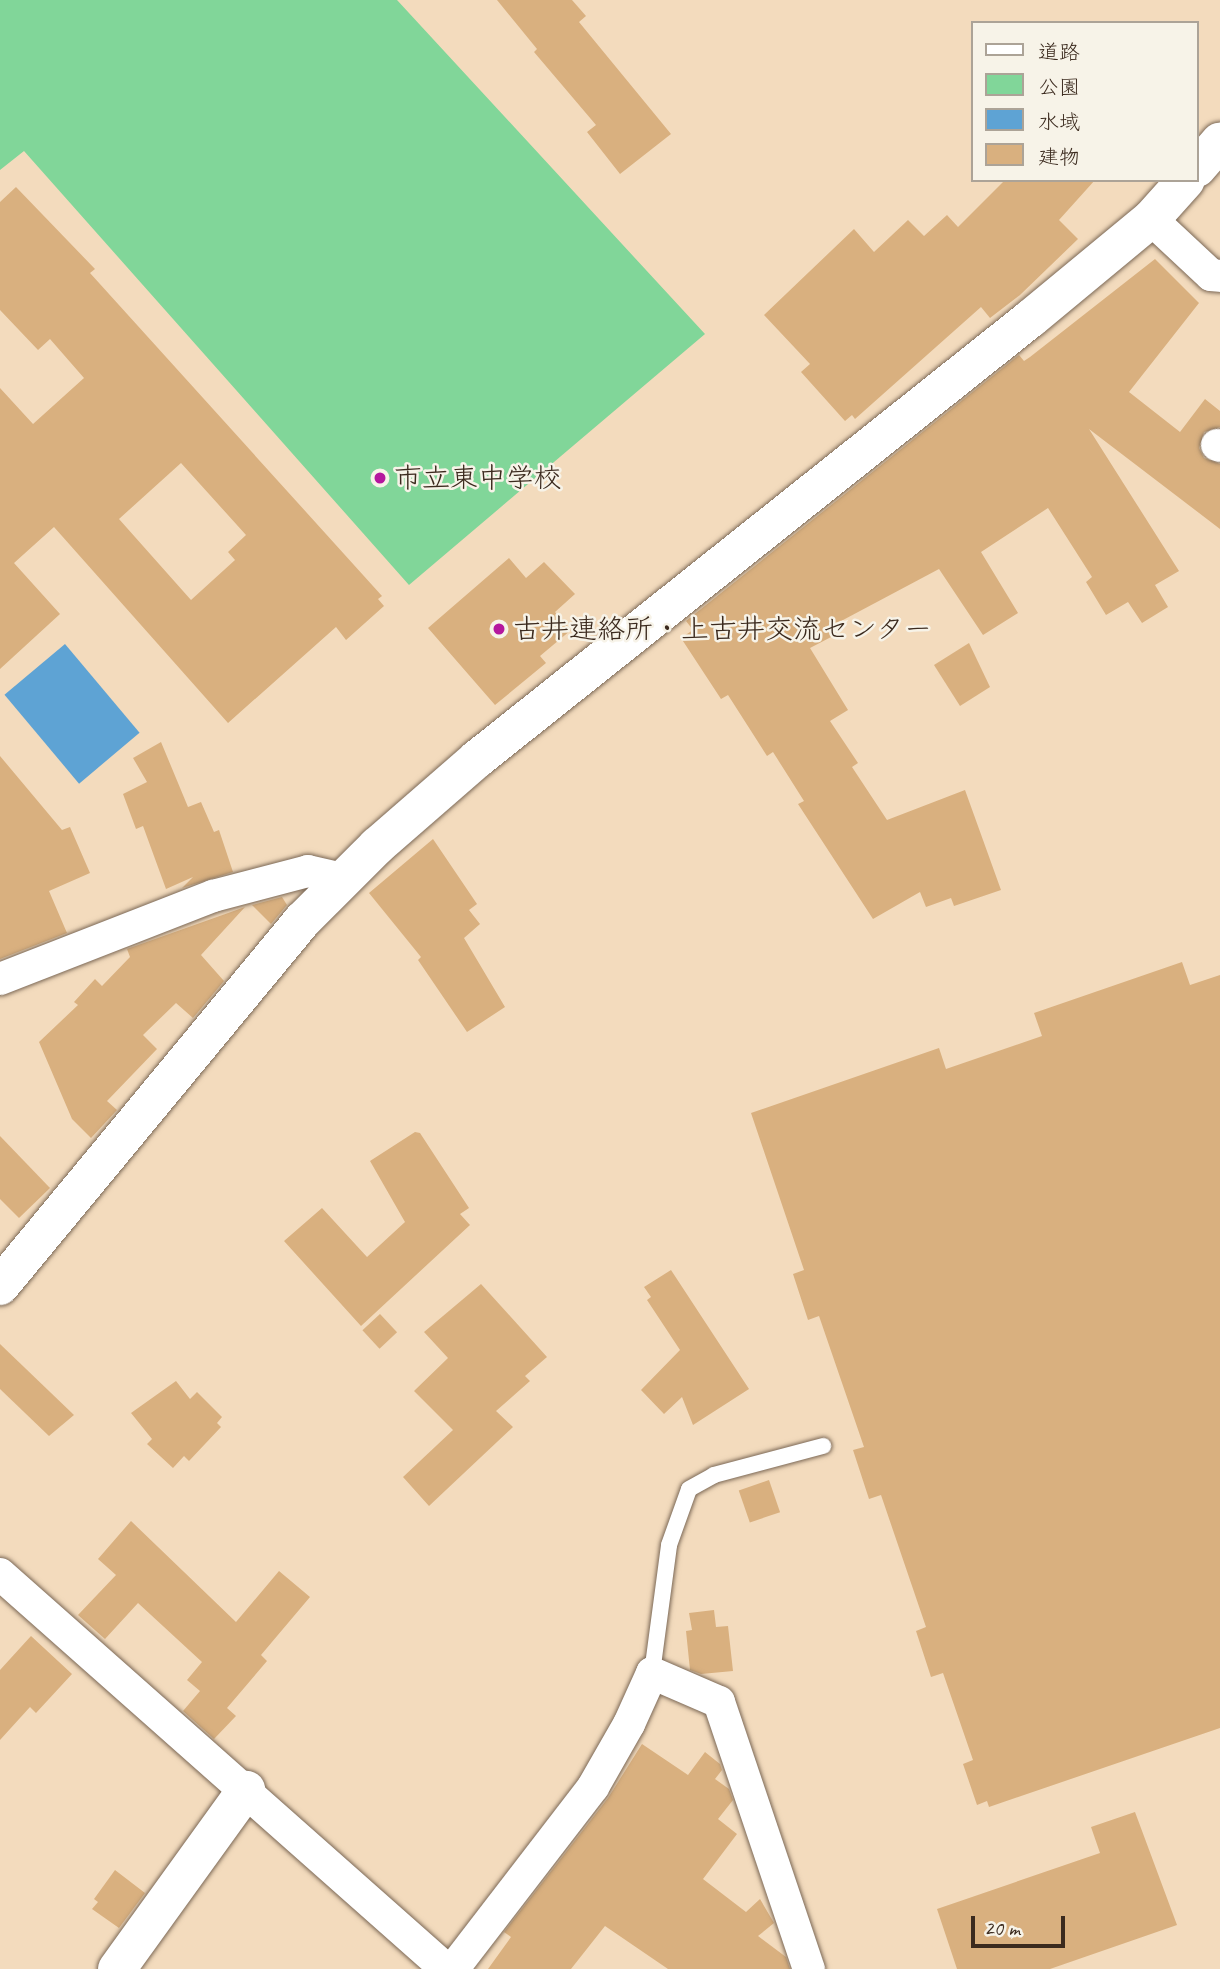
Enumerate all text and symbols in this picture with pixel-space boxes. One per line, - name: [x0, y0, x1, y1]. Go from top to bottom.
- legend: [972, 21, 1199, 182]
- text: 道路: [1038, 39, 1080, 65]
- text: 公園: [1038, 74, 1080, 100]
- text: 水域: [1038, 109, 1080, 135]
- text: 建物: [1038, 144, 1080, 170]
- place label: 市立東中学校: [394, 461, 562, 495]
- marker: 市立東中学校: [372, 470, 388, 486]
- place label: 古井連絡所・上古井交流センター: [513, 612, 933, 646]
- marker: 古井連絡所・上古井交流センター: [491, 621, 507, 637]
- scale bar: [975, 1902, 1070, 1946]
- text: 20 m: [984, 1915, 1020, 1941]

